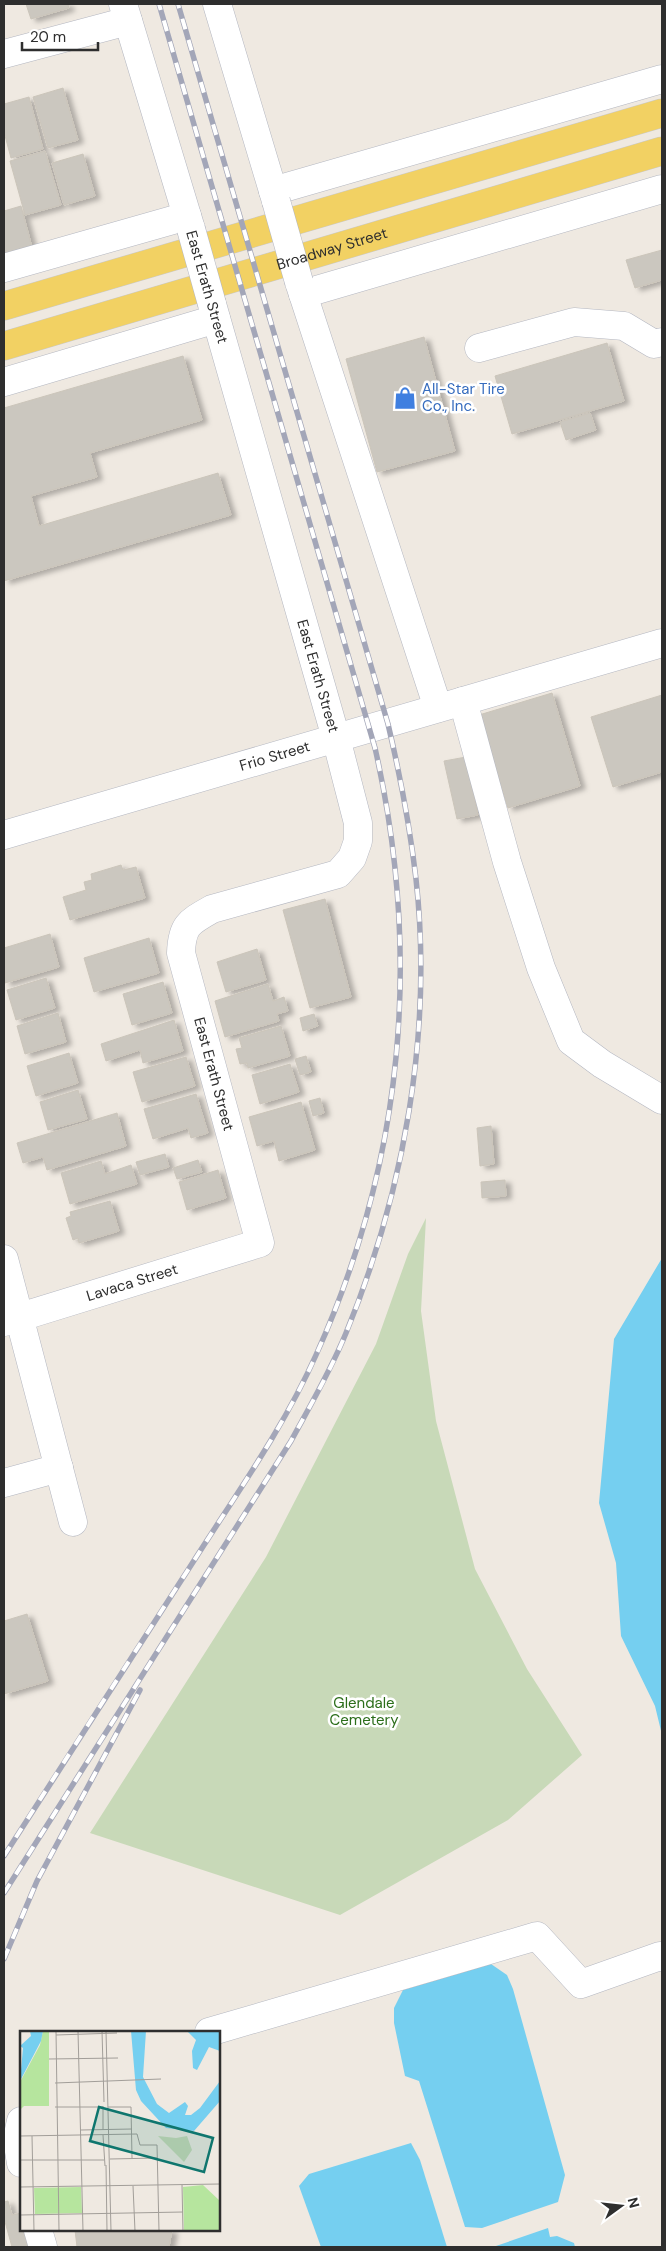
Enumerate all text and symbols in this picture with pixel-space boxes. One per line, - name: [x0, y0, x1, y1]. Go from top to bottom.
- scale bar: [22, 20, 99, 52]
- text: 20 m: [30, 27, 66, 47]
- street label: Broadway Street: [274, 223, 390, 275]
- street label: East Erath Street: [181, 228, 233, 346]
- place label: All-Star Tire Co., Inc.: [422, 379, 505, 416]
- shop icon: All-Star Tire Co., Inc.: [392, 385, 418, 411]
- street label: East Erath Street: [292, 617, 344, 735]
- street label: Frio Street: [237, 736, 312, 776]
- street label: East Erath Street: [189, 1015, 239, 1133]
- street label: Lavaca Street: [84, 1259, 180, 1306]
- park label: Glendale Cemetery: [330, 1693, 399, 1730]
- inset map: [20, 2031, 220, 2231]
- north arrow: [596, 2181, 646, 2231]
- text: N: [624, 2195, 644, 2210]

